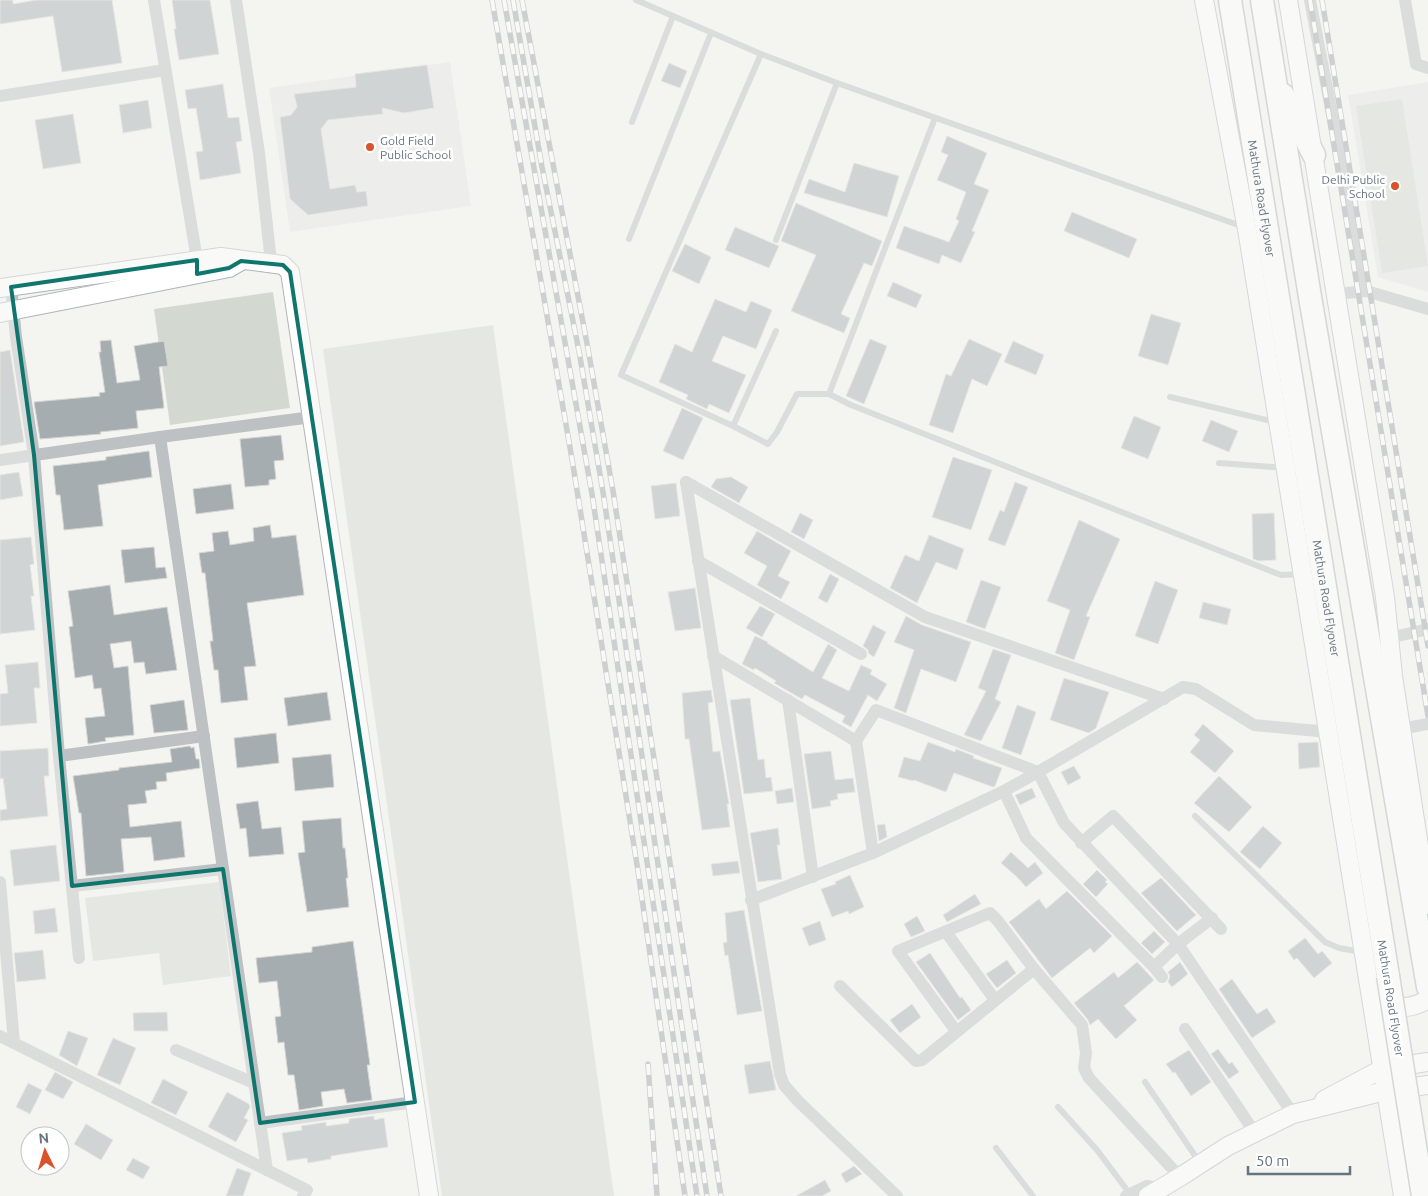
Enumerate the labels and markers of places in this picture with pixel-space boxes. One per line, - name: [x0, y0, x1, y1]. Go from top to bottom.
- place label: Gold Field Public School: [380, 134, 451, 161]
- marker: Gold Field Public School: [364, 141, 376, 153]
- place label: Delhi Public School: [1322, 173, 1385, 200]
- marker: Delhi Public School: [1389, 180, 1401, 192]

